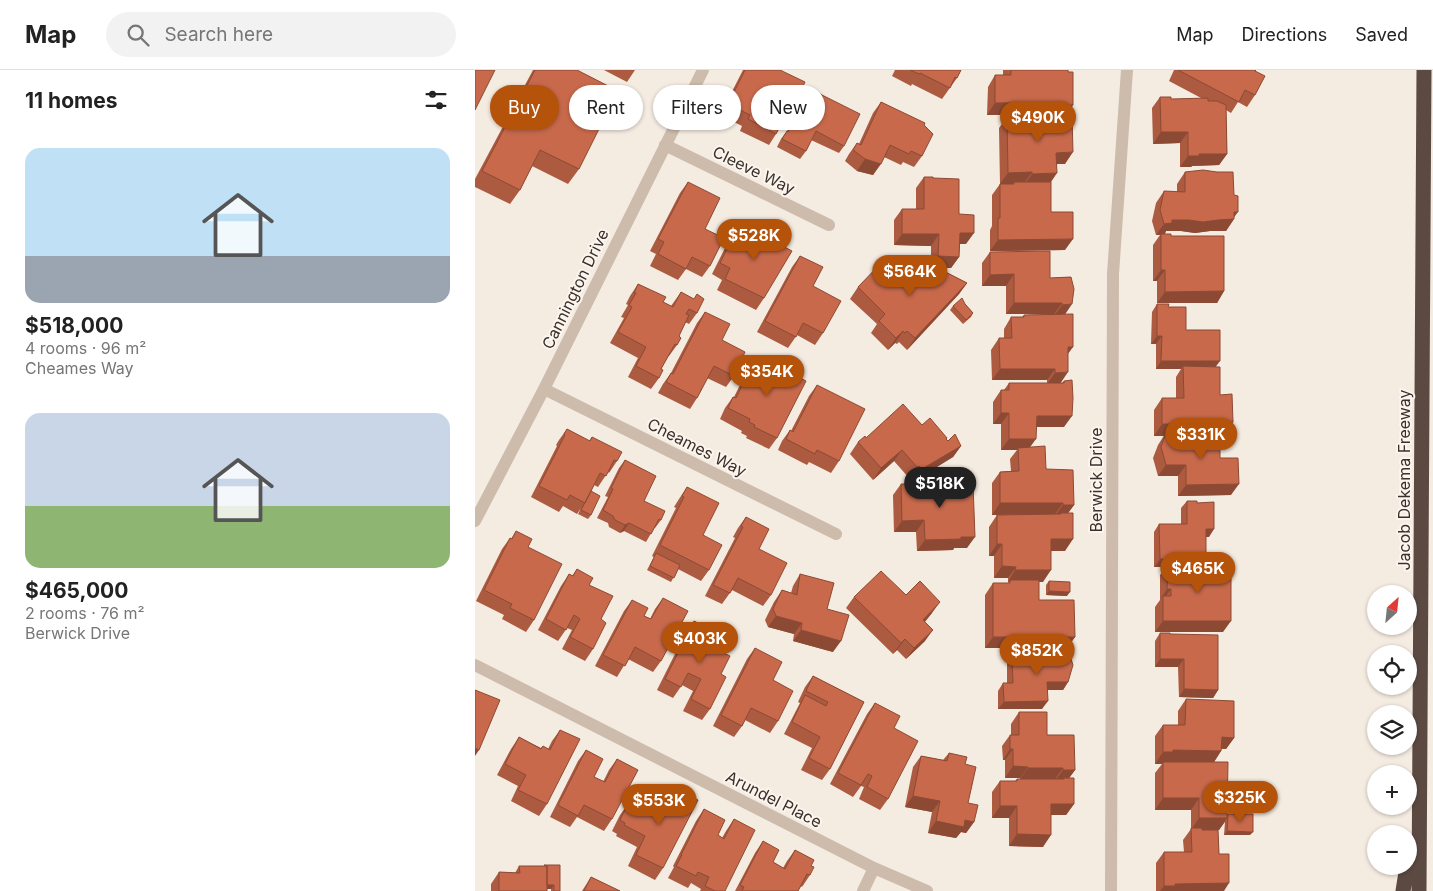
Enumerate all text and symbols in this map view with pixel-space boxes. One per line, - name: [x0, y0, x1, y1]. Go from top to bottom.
- search box: [106, 12, 456, 57]
- text: Map: [25, 20, 76, 49]
- icon: search: [124, 21, 152, 49]
- text: Search here: [164, 23, 273, 46]
- text: Map: [1176, 24, 1214, 45]
- text: Directions: [1242, 24, 1327, 45]
- text: Saved: [1355, 24, 1408, 45]
- chip: Buy: [490, 85, 559, 130]
- chip: Rent: [569, 85, 643, 130]
- chip: Filters: [653, 85, 741, 130]
- chip: New: [751, 85, 825, 130]
- icon: filters: [422, 86, 450, 114]
- text: 11 homes: [25, 88, 117, 113]
- pin: $490K: [1003, 100, 1073, 143]
- text: $490K: [1011, 107, 1065, 127]
- street label: Cleeve Way: [710, 141, 798, 199]
- icon: home: [193, 180, 283, 270]
- pin: $528K: [719, 218, 789, 261]
- text: $528K: [728, 225, 780, 245]
- street label: Cannington Drive: [537, 226, 613, 352]
- pin: $564K: [875, 254, 945, 297]
- text: $564K: [883, 261, 937, 281]
- text: $518,000: [25, 313, 123, 338]
- text: 4 rooms · 96 m²: [25, 338, 146, 358]
- pin: $354K: [732, 354, 802, 397]
- text: Cheames Way: [25, 358, 134, 378]
- text: $354K: [740, 361, 794, 381]
- street label: Jacob Dekema Freeway: [1394, 389, 1414, 571]
- street label: Cheames Way: [644, 413, 750, 481]
- pin: $331K: [1166, 418, 1236, 460]
- text: $331K: [1176, 424, 1226, 444]
- street label: Berwick Drive: [1086, 427, 1106, 533]
- icon: home: [193, 445, 283, 535]
- pin: $518K: [905, 466, 975, 509]
- text: $518K: [915, 473, 965, 493]
- pin: $465K: [1163, 552, 1233, 594]
- text: $465K: [1171, 558, 1225, 578]
- text: $465,000: [25, 578, 128, 603]
- north arrow: [1367, 585, 1417, 635]
- map controls: [1367, 585, 1417, 875]
- text: 2 rooms · 76 m²: [25, 603, 145, 623]
- pin: $403K: [665, 622, 735, 664]
- text: Berwick Drive: [25, 623, 130, 643]
- text: $403K: [673, 628, 727, 648]
- pin: $852K: [1002, 634, 1072, 676]
- text: $852K: [1011, 640, 1063, 660]
- button: locate: [1367, 645, 1417, 695]
- button: layers: [1367, 705, 1417, 755]
- button: +: [1367, 765, 1417, 815]
- street label: Arundel Place: [723, 766, 825, 832]
- pin: $325K: [1205, 780, 1275, 823]
- pin: $553K: [624, 784, 694, 826]
- text: $325K: [1214, 787, 1266, 807]
- text: $553K: [633, 790, 685, 810]
- button: −: [1367, 825, 1417, 875]

